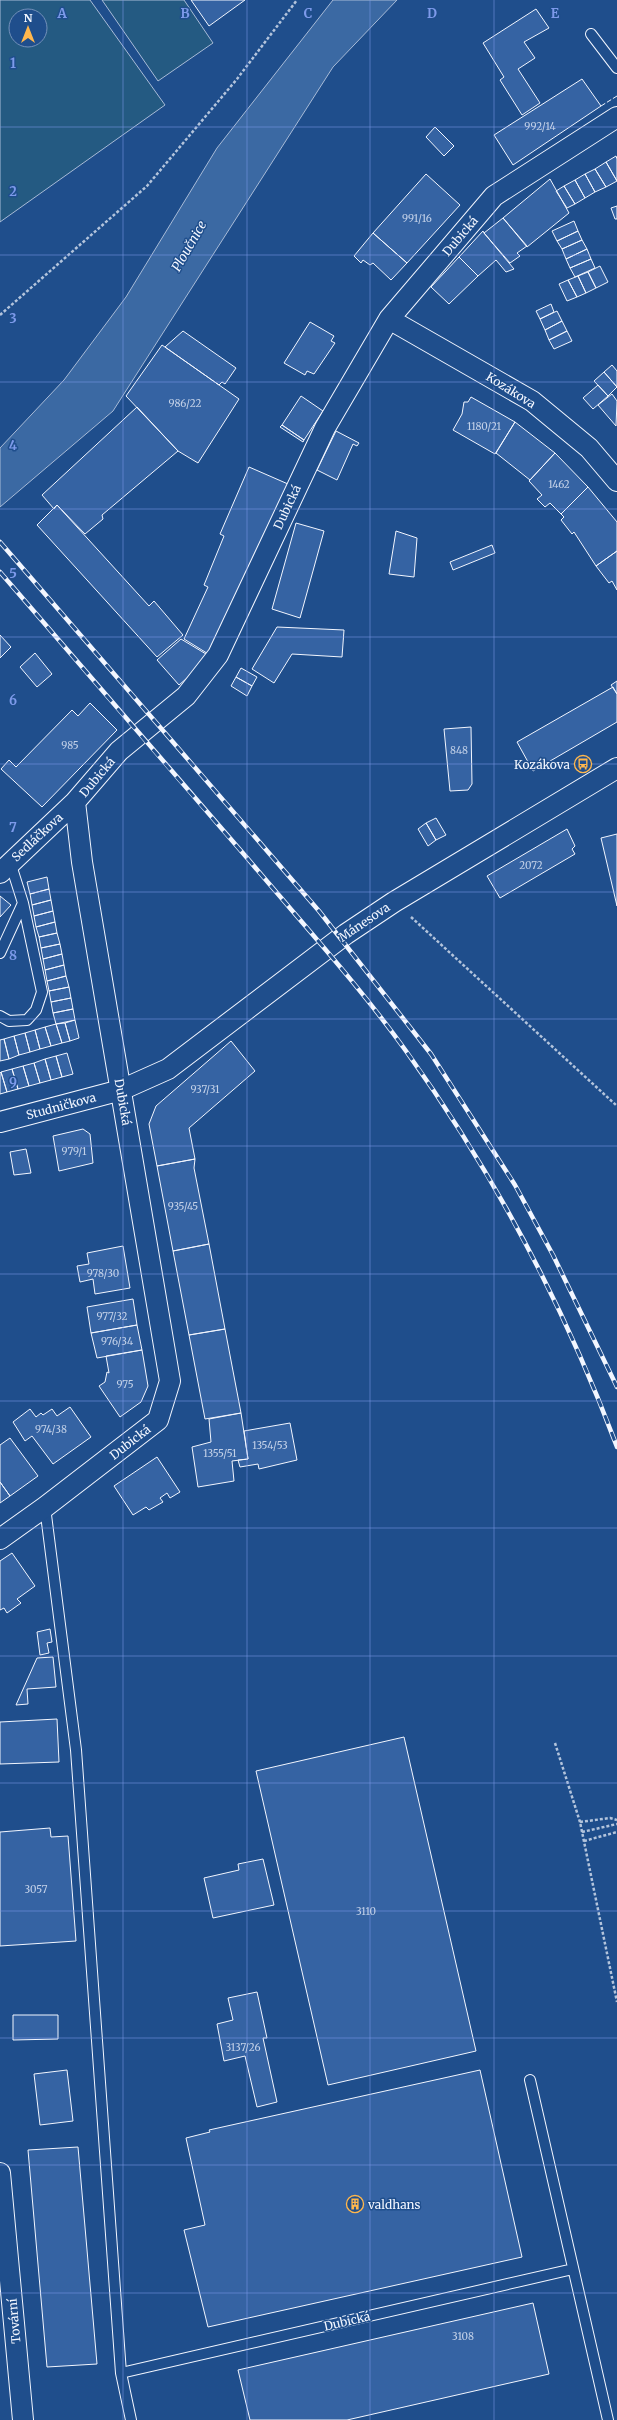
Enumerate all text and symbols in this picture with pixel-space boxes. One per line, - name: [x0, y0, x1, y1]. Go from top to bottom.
- text: A: [56, 5, 67, 22]
- text: B: [180, 5, 190, 22]
- text: C: [304, 5, 313, 22]
- text: D: [427, 5, 437, 22]
- text: E: [551, 5, 560, 22]
- north arrow: [8, 8, 48, 48]
- text: N: [24, 11, 33, 25]
- text: 1: [10, 55, 16, 72]
- house number: 992/14: [524, 120, 556, 133]
- text: 2: [9, 183, 17, 200]
- house number: 991/16: [402, 212, 432, 225]
- street label: Dubická: [439, 213, 481, 259]
- water label: Ploučnice: [168, 217, 211, 275]
- text: 3: [9, 310, 17, 327]
- street label: Kozákova: [483, 369, 539, 411]
- house number: 986/22: [169, 397, 202, 410]
- house number: 1180/21: [467, 420, 502, 433]
- text: 4: [9, 437, 18, 454]
- house number: 1462: [548, 478, 570, 491]
- street label: Dubická: [270, 482, 304, 532]
- text: 5: [9, 565, 17, 582]
- text: 6: [9, 692, 17, 709]
- house number: 985: [61, 739, 79, 752]
- house number: 848: [450, 744, 468, 757]
- street label: Dubická: [76, 754, 118, 800]
- bus stop icon: Kozákova: [573, 754, 593, 774]
- place label: Kozákova: [514, 757, 571, 772]
- street label: Sedláčkova: [8, 809, 66, 865]
- text: 7: [9, 819, 17, 836]
- house number: 2072: [519, 859, 543, 872]
- street label: Mánesova: [335, 899, 393, 945]
- text: 8: [9, 947, 17, 964]
- text: 9: [9, 1074, 17, 1091]
- street label: Dubická: [111, 1077, 135, 1127]
- house number: 937/31: [190, 1083, 220, 1096]
- street label: Studničkova: [24, 1089, 98, 1123]
- house number: 979/1: [62, 1145, 87, 1158]
- house number: 935/45: [168, 1200, 198, 1213]
- house number: 978/30: [87, 1267, 119, 1280]
- house number: 977/32: [96, 1310, 128, 1323]
- house number: 976/34: [101, 1335, 133, 1348]
- house number: 975: [116, 1378, 134, 1391]
- street label: Dubická: [107, 1421, 154, 1463]
- house number: 974/38: [35, 1423, 67, 1436]
- house number: 1354/53: [252, 1439, 288, 1452]
- house number: 1355/51: [203, 1447, 237, 1460]
- house number: 3057: [25, 1883, 48, 1896]
- house number: 3110: [356, 1905, 376, 1918]
- house number: 3137/26: [226, 2041, 260, 2054]
- building icon: valdhans: [345, 2194, 365, 2214]
- place label: valdhans: [367, 2197, 421, 2212]
- street label: Tovární: [4, 2297, 23, 2344]
- street label: Dubická: [322, 2308, 372, 2334]
- house number: 3108: [452, 2330, 474, 2343]

